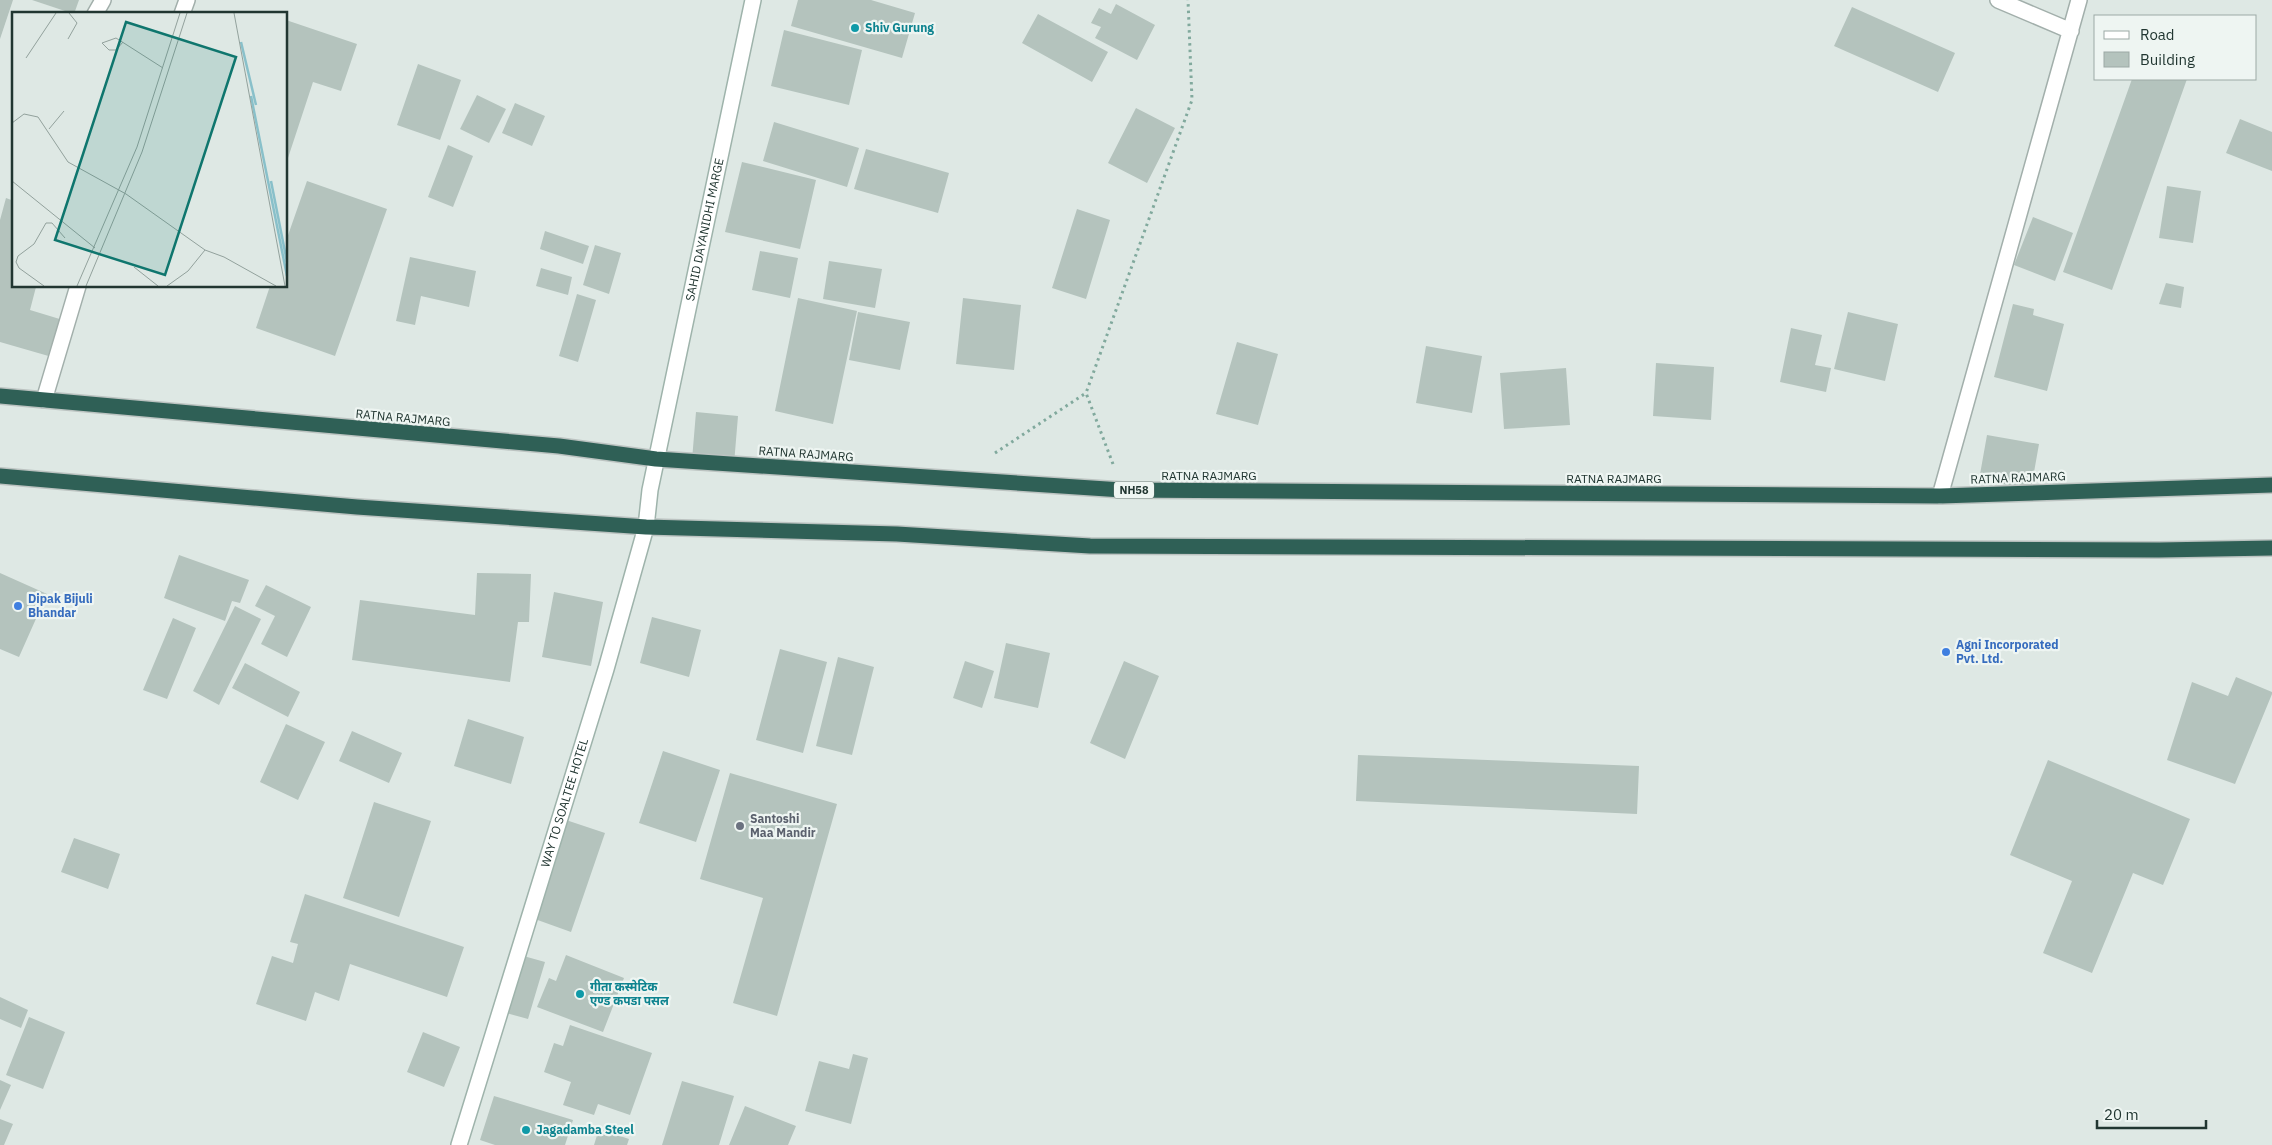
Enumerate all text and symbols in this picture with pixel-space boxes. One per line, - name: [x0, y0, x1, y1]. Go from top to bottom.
- inset map: [12, 12, 288, 288]
- legend: [2094, 15, 2257, 80]
- place label: Shiv Gurung: [865, 20, 934, 35]
- marker: Shiv Gurung: [849, 22, 861, 34]
- text: Road: [2140, 25, 2175, 44]
- text: Building: [2140, 50, 2195, 69]
- street label: SAHID DAYANIDHI MARGE: [682, 157, 727, 302]
- street label: RATNA RAJMARG: [355, 406, 451, 429]
- street label: RATNA RAJMARG: [758, 443, 854, 464]
- street label: RATNA RAJMARG: [1161, 468, 1257, 483]
- street label: RATNA RAJMARG: [1970, 468, 2066, 487]
- street label: RATNA RAJMARG: [1566, 471, 1662, 486]
- road number: NH58: [1114, 482, 1154, 498]
- place label: Dipak Bijuli Bhandar: [28, 591, 93, 620]
- marker: Dipak Bijuli Bhandar: [12, 600, 24, 612]
- place label: Agni Incorporated Pvt. Ltd.: [1956, 637, 2058, 666]
- marker: Agni Incorporated Pvt. Ltd.: [1940, 646, 1952, 658]
- street label: WAY TO SOALTEE HOTEL: [537, 736, 591, 869]
- place label: Santoshi Maa Mandir: [750, 811, 816, 840]
- marker: Santoshi Maa Mandir: [734, 820, 746, 832]
- place label: गीता कस्मेटिक एण्ड कपडा पसल: [590, 979, 670, 1008]
- marker: गीता कस्मेटिक एण्ड कपडा पसल: [574, 988, 586, 1000]
- scale bar: [2097, 1098, 2206, 1130]
- text: 20 m: [2104, 1105, 2139, 1124]
- place label: Jagadamba Steel: [536, 1122, 634, 1137]
- marker: Jagadamba Steel: [520, 1124, 532, 1136]

